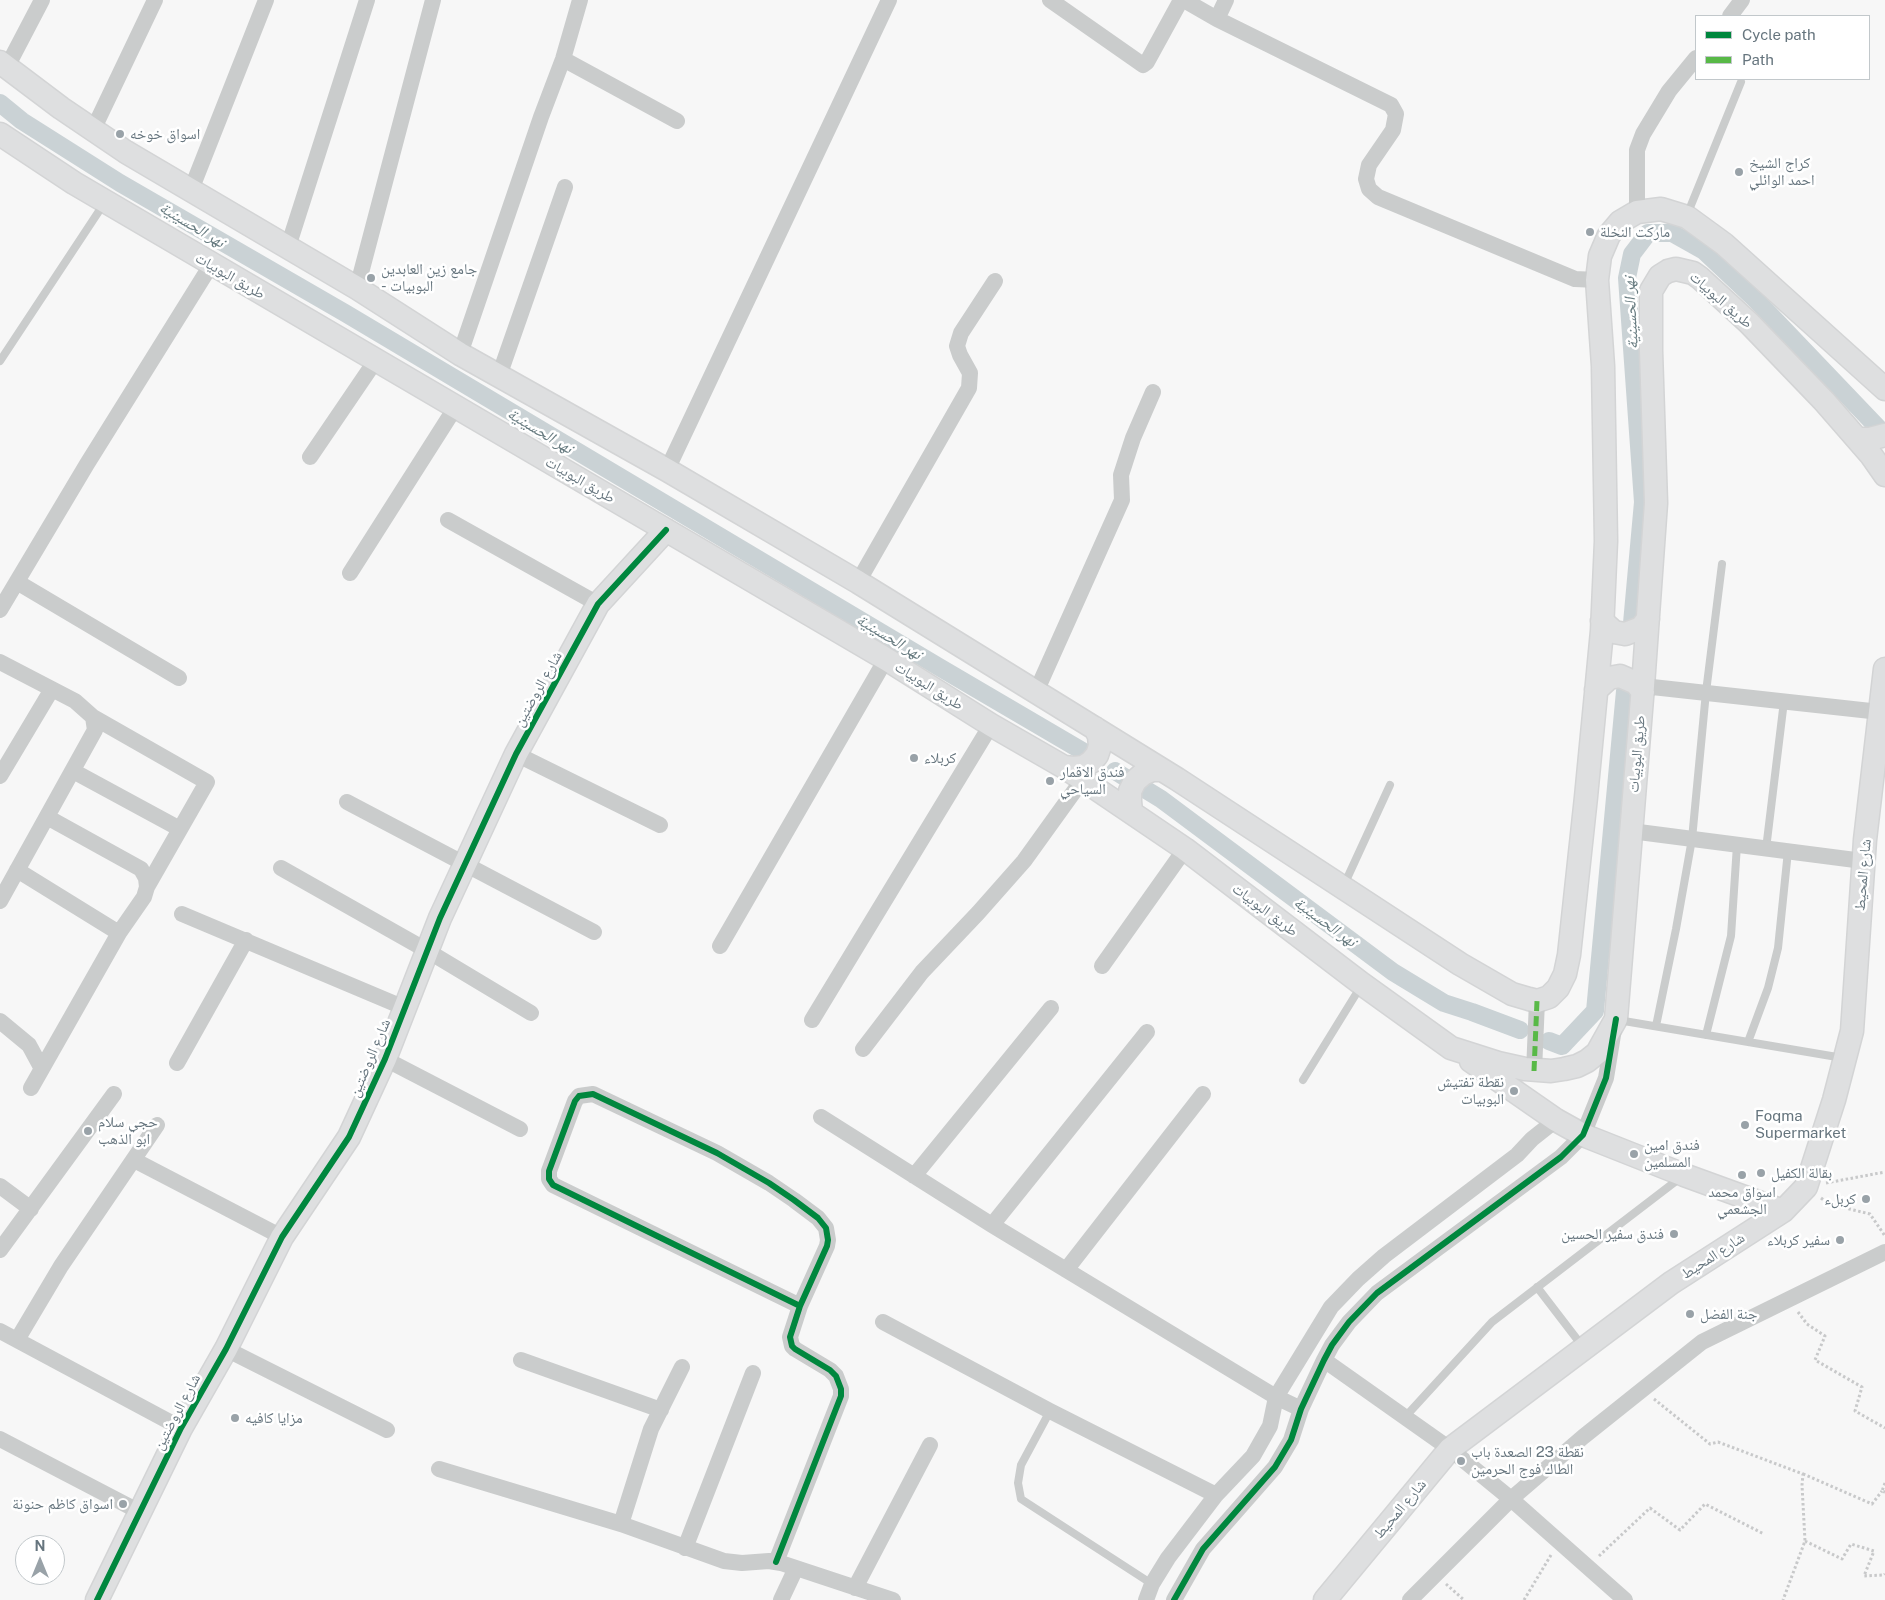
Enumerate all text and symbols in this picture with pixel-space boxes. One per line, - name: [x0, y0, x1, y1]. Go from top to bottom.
- legend: [1695, 15, 1870, 80]
- text: Cycle path: [1742, 26, 1816, 43]
- text: Path: [1742, 51, 1774, 68]
- place label: اسواق خوخه: [130, 125, 200, 143]
- marker: اسواق خوخه: [114, 128, 126, 140]
- place label: كراج الشيخ احمد الوائلي: [1749, 154, 1815, 189]
- marker: كراج الشيخ احمد الوائلي: [1733, 166, 1745, 178]
- water label: نهر الحسينية: [156, 198, 228, 252]
- place label: ماركت النخلة: [1600, 223, 1670, 241]
- marker: ماركت النخلة: [1584, 226, 1596, 238]
- street label: طريق البوبيات: [192, 249, 268, 303]
- place label: جامع زين العابدين - البوبيات: [381, 260, 477, 295]
- street label: طريق البوبيات: [1686, 268, 1756, 332]
- marker: جامع زين العابدين - البوبيات: [365, 272, 377, 284]
- water label: نهر الحسينية: [1620, 276, 1642, 350]
- water label: نهر الحسينية: [504, 404, 576, 458]
- street label: طريق البوبيات: [542, 453, 618, 507]
- water label: نهر الحسينية: [853, 610, 925, 664]
- street label: شارع الروضتين: [510, 648, 566, 730]
- street label: طريق البوبيات: [891, 658, 967, 714]
- street label: طريق البوبيات: [1625, 715, 1649, 793]
- place label: كربلاء: [924, 749, 956, 767]
- marker: كربلاء: [908, 752, 920, 764]
- place label: فندق الاقمار السياحي: [1060, 763, 1125, 798]
- marker: فندق الاقمار السياحي: [1044, 775, 1056, 787]
- street label: شارع المحيط: [1851, 838, 1875, 912]
- street label: طريق البوبيات: [1229, 880, 1301, 940]
- water label: نهر الحسينية: [1290, 893, 1360, 951]
- street label: شارع الروضتين: [345, 1016, 395, 1100]
- place label: نقطة تفتيش البوبيات: [1437, 1073, 1504, 1108]
- marker: نقطة تفتيش البوبيات: [1508, 1085, 1520, 1097]
- place label: Foqma Supermarket: [1755, 1107, 1846, 1142]
- place label: حجي سلام ابو الذهب: [98, 1113, 158, 1148]
- marker: Foqma Supermarket: [1739, 1119, 1751, 1131]
- marker: حجي سلام ابو الذهب: [82, 1125, 94, 1137]
- place label: فندق امين المسلمين: [1644, 1136, 1700, 1171]
- marker: فندق امين المسلمين: [1628, 1148, 1640, 1160]
- place label: بقالة الكفيل: [1771, 1164, 1832, 1182]
- marker: بقالة الكفيل: [1755, 1167, 1767, 1179]
- marker: اسواق محمد الجشعمي: [1736, 1169, 1748, 1181]
- place label: اسواق محمد الجشعمي: [1708, 1183, 1776, 1218]
- place label: كربلء: [1824, 1190, 1856, 1208]
- marker: كربلء: [1860, 1193, 1872, 1205]
- place label: فندق سفير الحسين: [1561, 1225, 1664, 1243]
- marker: فندق سفير الحسين: [1668, 1228, 1680, 1240]
- street label: شارع المحيط: [1678, 1229, 1748, 1283]
- place label: سفير كربلاء: [1767, 1231, 1830, 1249]
- marker: سفير كربلاء: [1834, 1234, 1846, 1246]
- place label: جنة الفضل: [1700, 1305, 1757, 1323]
- marker: جنة الفضل: [1684, 1308, 1696, 1320]
- street label: شارع الروضتين: [149, 1371, 205, 1453]
- place label: مزايا كافيه: [245, 1409, 303, 1427]
- marker: مزايا كافيه: [229, 1412, 241, 1424]
- place label: نقطة 23 الصعدة باب الطاك فوج الحرمين: [1471, 1443, 1584, 1478]
- marker: نقطة 23 الصعدة باب الطاك فوج الحرمين: [1455, 1455, 1467, 1467]
- street label: شارع المحيط: [1370, 1476, 1430, 1542]
- place label: اسواق كاظم حنونة: [12, 1495, 113, 1513]
- marker: اسواق كاظم حنونة: [117, 1498, 129, 1510]
- north arrow: [15, 1535, 65, 1585]
- text: N: [35, 1538, 45, 1554]

